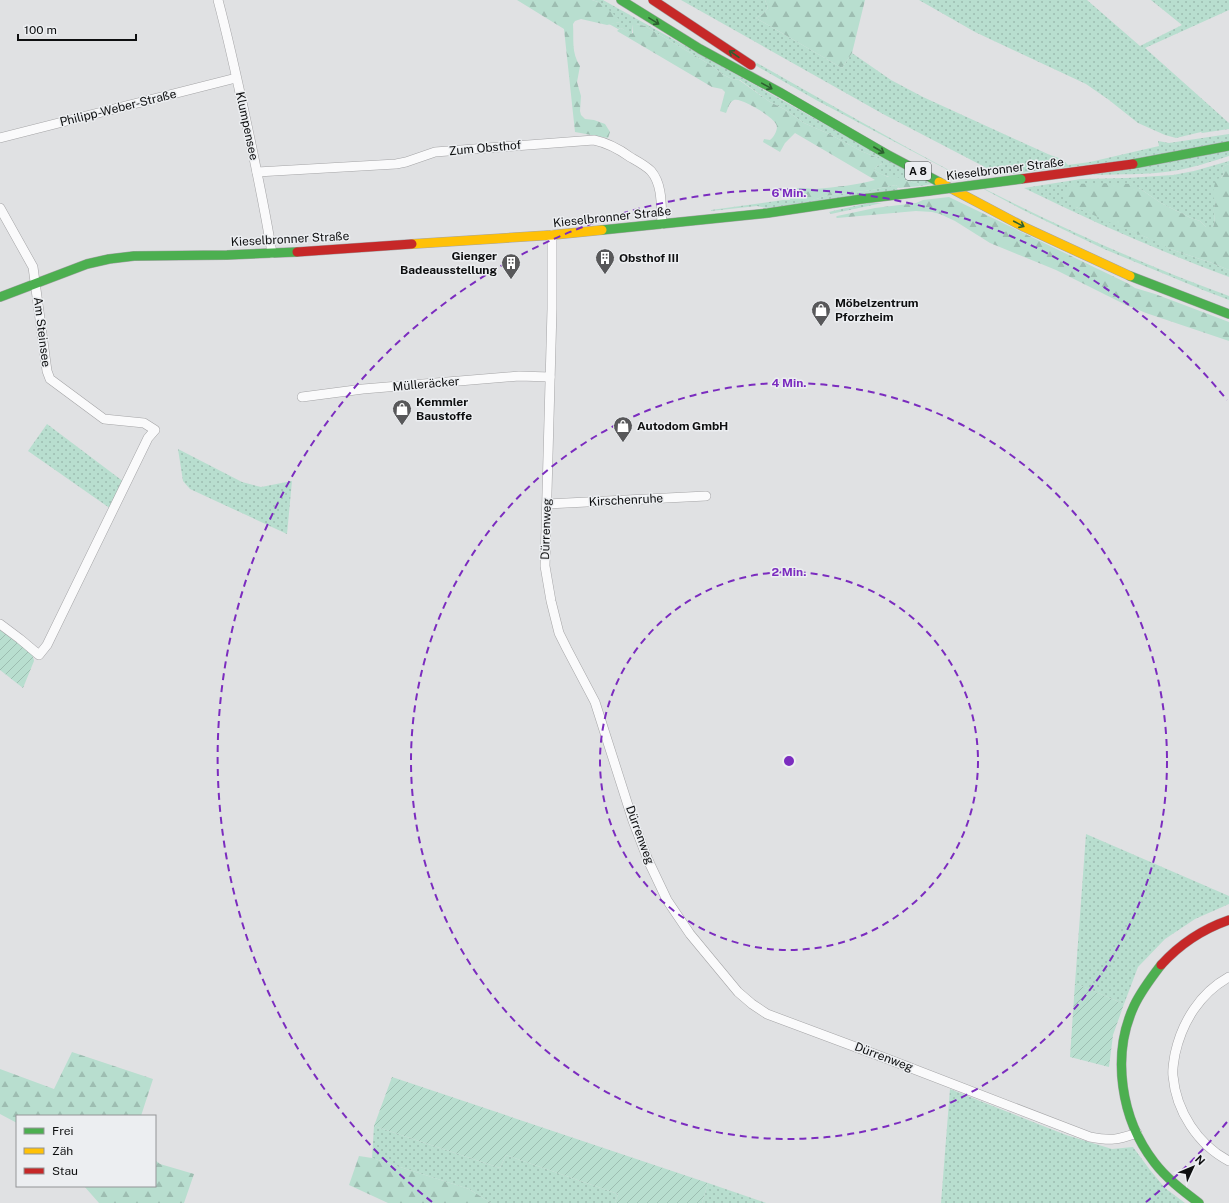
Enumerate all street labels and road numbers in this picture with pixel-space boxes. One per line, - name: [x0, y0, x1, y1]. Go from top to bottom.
- street label: Philipp-Weber-Straße: [58, 87, 178, 129]
- street label: Klumpensee: [233, 91, 261, 162]
- street label: Zum Obsthof: [448, 138, 522, 158]
- street label: Kieselbronner Straße: [945, 155, 1065, 183]
- road number: A 8: [905, 162, 931, 180]
- street label: Kieselbronner Straße: [552, 204, 672, 230]
- street label: Kieselbronner Straße: [230, 229, 350, 249]
- street label: Am Steinsee: [31, 296, 53, 368]
- street label: Mülleräcker: [392, 374, 460, 394]
- street label: Kirschenruhe: [588, 491, 664, 509]
- street label: Dürrenweg: [538, 498, 554, 560]
- street label: Dürrenweg: [623, 804, 657, 866]
- street label: Dürrenweg: [853, 1039, 915, 1075]

